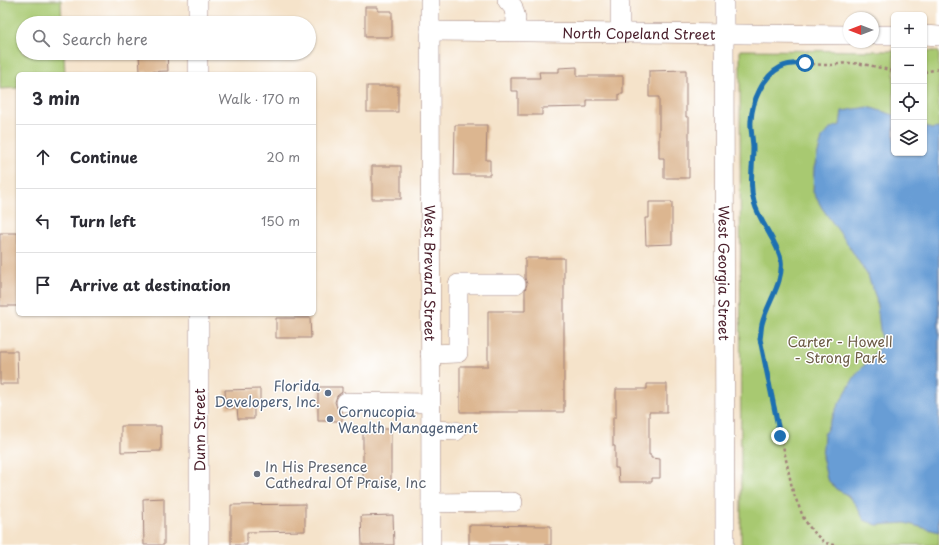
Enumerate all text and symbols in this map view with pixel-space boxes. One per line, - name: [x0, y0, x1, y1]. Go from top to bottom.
- north arrow: [843, 12, 879, 48]
- map controls: [891, 12, 927, 156]
- button: +: [891, 12, 927, 48]
- search box: [16, 16, 316, 60]
- street label: North Copeland Street: [562, 22, 716, 44]
- icon: search: [30, 27, 52, 49]
- text: Search here: [62, 27, 148, 50]
- button: −: [891, 48, 927, 84]
- route start: [796, 54, 814, 72]
- button: locate: [891, 84, 927, 120]
- text: 3 min: [32, 85, 80, 111]
- text: Walk · 170 m: [218, 89, 300, 108]
- button: layers: [891, 120, 927, 156]
- text: Continue: [70, 145, 138, 168]
- icon: ahead: [32, 146, 54, 168]
- text: 20 m: [266, 147, 300, 166]
- street label: West Brevard Street: [420, 205, 441, 342]
- street label: West Georgia Street: [714, 205, 735, 341]
- text: Turn left: [70, 209, 136, 232]
- icon: left: [32, 210, 54, 232]
- text: 150 m: [261, 211, 300, 230]
- text: Arrive at destination: [70, 273, 231, 296]
- icon: arrive: [32, 274, 54, 296]
- park label: Carter - Howell - Strong Park: [787, 331, 893, 368]
- place label: Florida Developers, Inc.: [214, 375, 320, 412]
- street label: Dunn Street: [189, 388, 210, 472]
- marker: Florida Developers, Inc.: [323, 388, 333, 398]
- place label: Cornucopia Wealth Management: [338, 401, 478, 438]
- marker: Cornucopia Wealth Management: [325, 414, 335, 424]
- route end: [771, 427, 789, 445]
- place label: In His Presence Cathedral Of Praise, Inc: [265, 456, 427, 493]
- marker: In His Presence Cathedral Of Praise, Inc: [252, 469, 262, 479]

